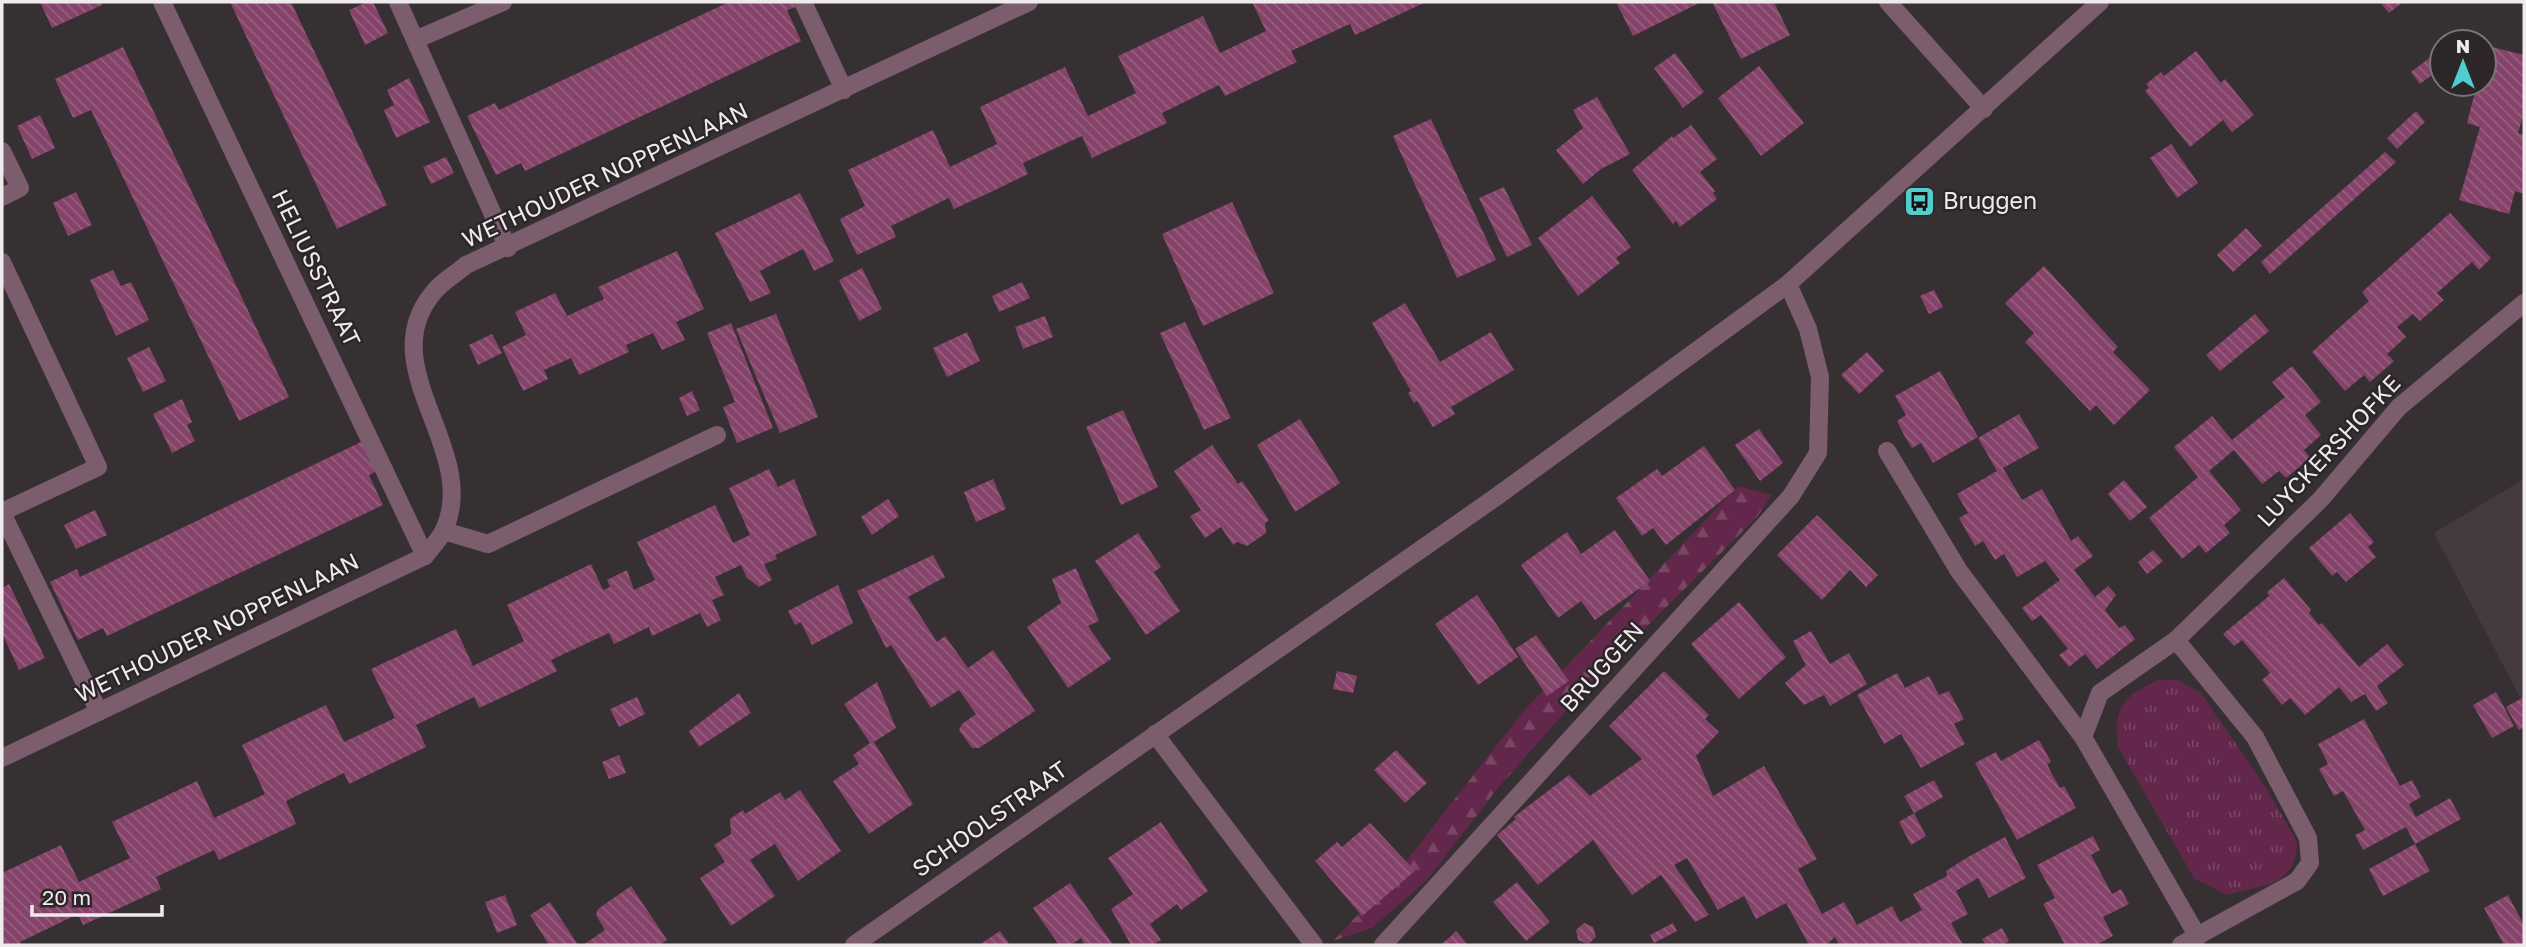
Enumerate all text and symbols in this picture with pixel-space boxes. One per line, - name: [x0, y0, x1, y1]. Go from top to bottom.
- north arrow: [2428, 28, 2498, 98]
- text: N: [2456, 34, 2470, 57]
- street label: WETHOUDER NOPPENLAAN: [457, 95, 752, 253]
- street label: HELIUSSTRAAT: [267, 184, 367, 351]
- bus stop icon: Bruggen: [1903, 184, 1937, 218]
- place label: Bruggen: [1943, 186, 2037, 214]
- street label: LUYCKERSHOFKE: [2251, 369, 2406, 532]
- street label: WETHOUDER NOPPENLAAN: [70, 546, 363, 708]
- street label: BRUGGEN: [1554, 616, 1649, 717]
- street label: SCHOOLSTRAAT: [907, 754, 1072, 882]
- scale bar: [32, 874, 161, 918]
- text: 20 m: [42, 884, 91, 910]

